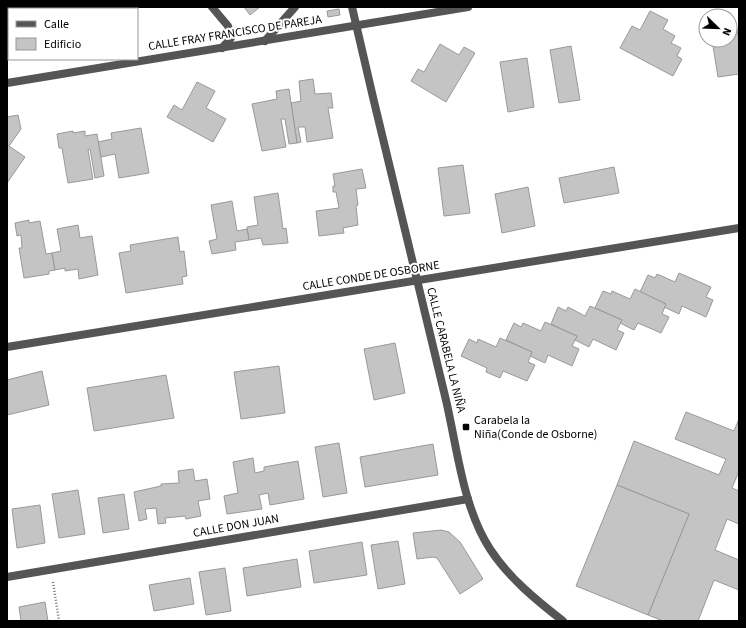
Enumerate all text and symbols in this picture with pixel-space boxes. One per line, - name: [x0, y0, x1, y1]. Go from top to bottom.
- legend: [8, 8, 138, 60]
- north arrow: [698, 8, 738, 48]
- street label: CALLE FRAY FRANCISCO DE PAREJA: [147, 11, 323, 55]
- text: Calle: [44, 16, 69, 33]
- text: N: [718, 25, 735, 38]
- text: Edificio: [44, 36, 81, 53]
- street label: CALLE CONDE DE OSBORNE: [301, 257, 441, 295]
- street label: CALLE CARABELA LA NIÑA: [422, 286, 470, 415]
- place label: Carabela la Niña(Conde de Osborne): [474, 412, 597, 443]
- marker: Carabela la Niña(Conde de Osborne): [461, 422, 471, 432]
- street label: CALLE DON JUAN: [192, 510, 280, 542]

